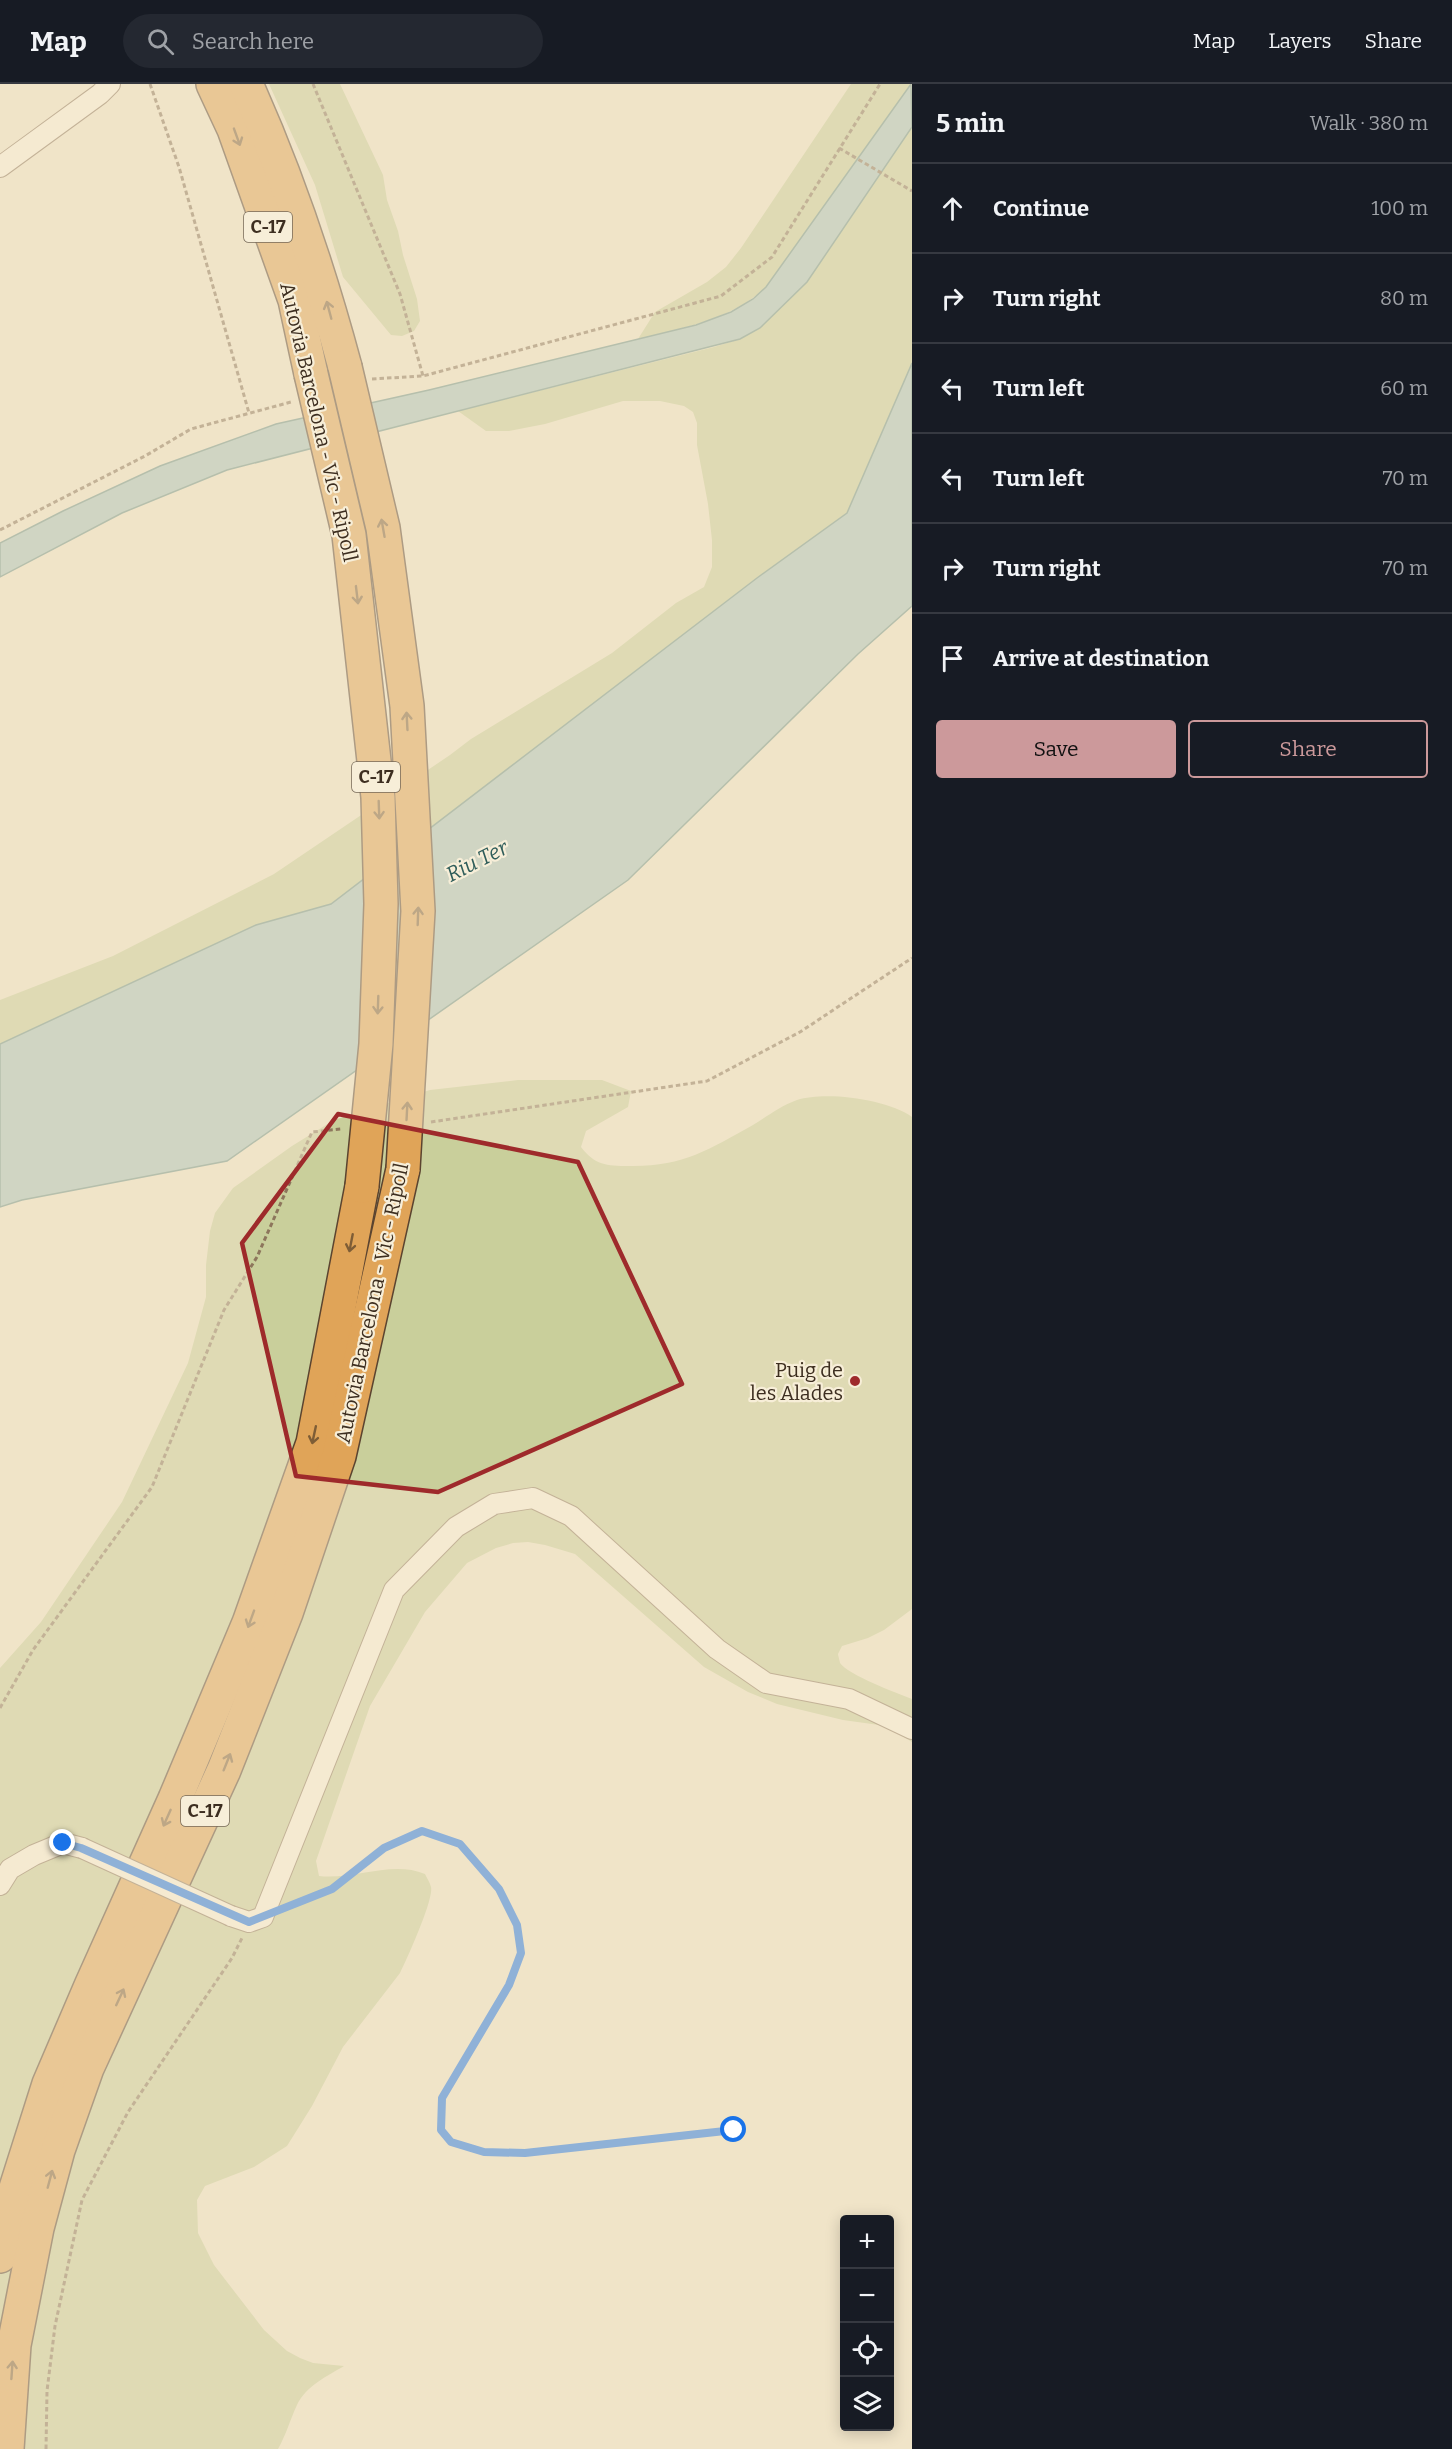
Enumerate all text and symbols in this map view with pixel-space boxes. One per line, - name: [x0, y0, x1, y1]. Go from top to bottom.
- search box: [123, 14, 543, 68]
- text: Map: [30, 25, 87, 58]
- icon: search: [144, 25, 177, 58]
- text: Search here: [192, 28, 314, 55]
- text: Map: [1193, 28, 1235, 54]
- text: Layers: [1268, 28, 1332, 54]
- text: Share: [1365, 28, 1422, 54]
- text: 5 min: [936, 108, 1005, 139]
- text: Walk · 380 m: [1310, 111, 1428, 135]
- one-way arrow: [232, 127, 243, 146]
- icon: ahead: [936, 192, 969, 225]
- text: Continue: [993, 195, 1089, 222]
- text: 100 m: [1371, 196, 1428, 220]
- road number: C-17: [244, 212, 292, 242]
- street label: Autovia Barcelona - Vic - Ripoll: [275, 280, 363, 564]
- icon: right: [936, 282, 969, 315]
- text: Turn right: [993, 285, 1101, 312]
- text: 80 m: [1380, 286, 1428, 310]
- one-way arrow: [323, 301, 335, 320]
- icon: left: [936, 372, 969, 405]
- text: Turn left: [993, 375, 1085, 402]
- text: 60 m: [1380, 376, 1428, 400]
- icon: left: [936, 462, 969, 495]
- text: Turn left: [993, 465, 1085, 492]
- text: 70 m: [1382, 466, 1428, 490]
- one-way arrow: [377, 519, 388, 538]
- icon: right: [936, 552, 969, 585]
- text: Turn right: [993, 555, 1101, 582]
- text: 70 m: [1382, 556, 1428, 580]
- one-way arrow: [351, 585, 362, 605]
- icon: arrive: [936, 642, 969, 675]
- text: Arrive at destination: [993, 645, 1209, 672]
- one-way arrow: [402, 712, 413, 732]
- button: Save: [936, 720, 1176, 778]
- button: Share: [1188, 720, 1428, 778]
- road number: C-17: [352, 762, 400, 792]
- one-way arrow: [373, 799, 384, 819]
- water label: Riu Ter: [442, 834, 514, 888]
- one-way arrow: [412, 907, 423, 927]
- one-way arrow: [372, 994, 383, 1014]
- one-way arrow: [401, 1101, 412, 1121]
- street label: Autovia Barcelona - Vic - Ripoll: [331, 1160, 414, 1445]
- one-way arrow: [345, 1233, 356, 1252]
- place label: Puig de les Alades: [750, 1358, 843, 1405]
- marker: Puig de les Alades: [848, 1374, 862, 1388]
- one-way arrow: [308, 1424, 319, 1444]
- one-way arrow: [244, 1609, 255, 1628]
- one-way arrow: [222, 1753, 233, 1772]
- road number: C-17: [181, 1796, 229, 1826]
- one-way arrow: [160, 1808, 172, 1826]
- route end: [49, 1829, 75, 1855]
- one-way arrow: [115, 1988, 126, 2006]
- route start: [720, 2116, 746, 2142]
- one-way arrow: [45, 2170, 56, 2189]
- map controls: [840, 2215, 894, 2431]
- button: +: [840, 2215, 894, 2269]
- button: −: [840, 2269, 894, 2323]
- button: locate: [840, 2323, 894, 2377]
- one-way arrow: [7, 2360, 18, 2380]
- button: layers: [840, 2377, 894, 2431]

